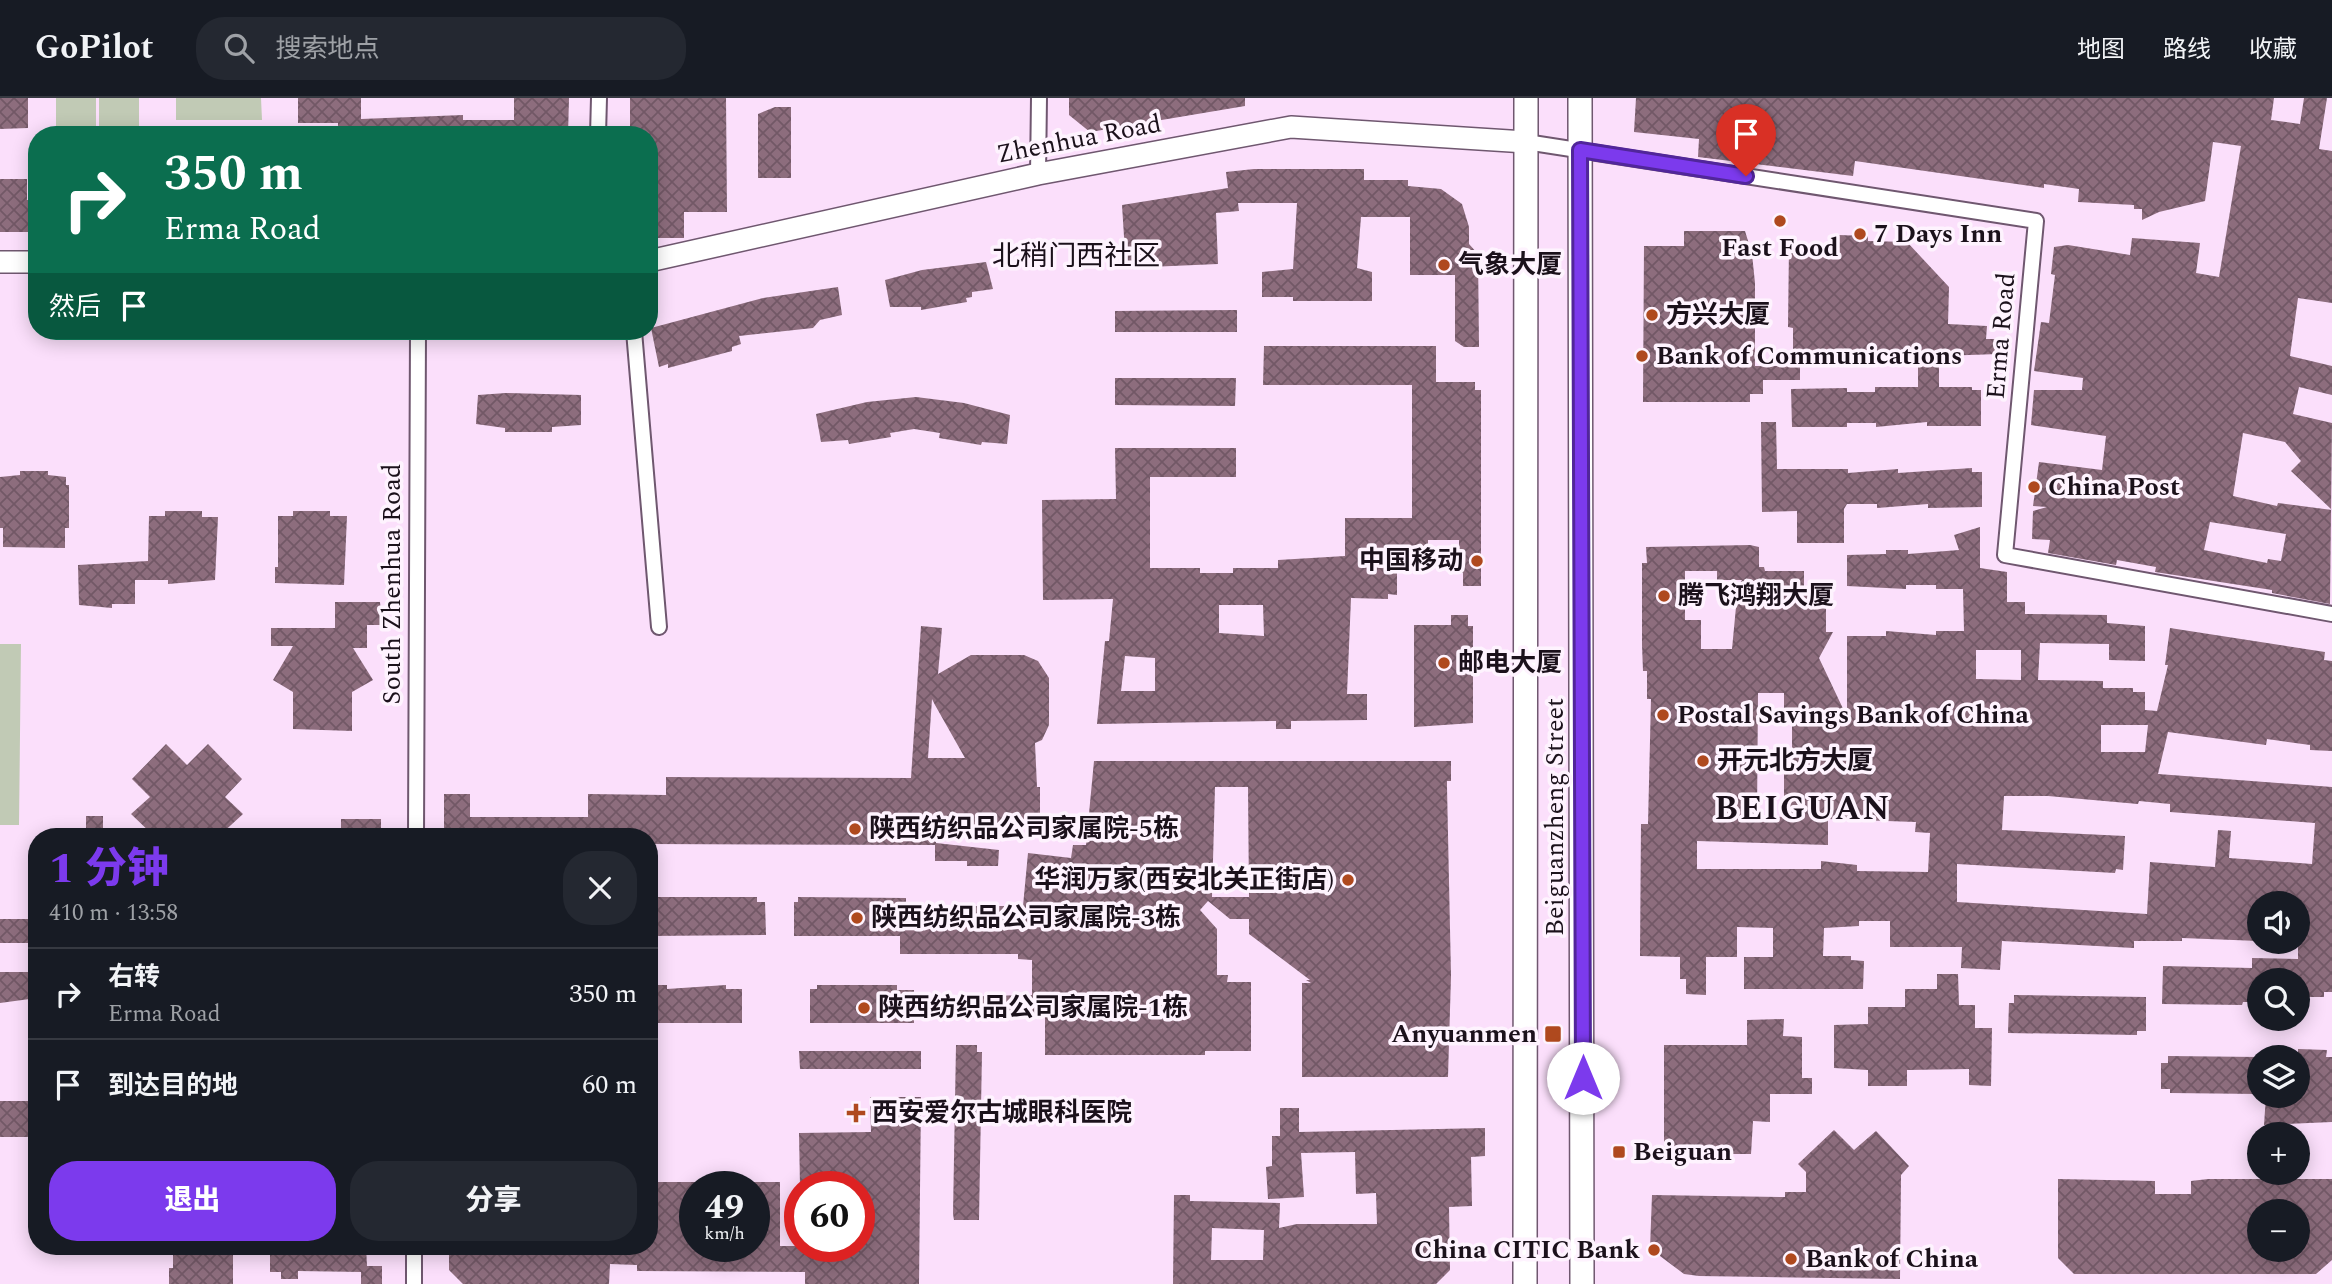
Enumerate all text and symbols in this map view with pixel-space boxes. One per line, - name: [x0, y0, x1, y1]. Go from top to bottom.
- search box: [196, 17, 686, 80]
- text: GoPilot: [35, 23, 154, 73]
- icon: search: [220, 29, 258, 67]
- text: 搜索地点: [276, 29, 380, 69]
- text: 地图: [2077, 32, 2125, 68]
- text: 路线: [2163, 32, 2211, 68]
- text: 收藏: [2249, 32, 2297, 68]
- street label: Zhenhua Road: [993, 103, 1165, 175]
- pin: [1716, 104, 1776, 176]
- icon: arrive: [1727, 115, 1765, 153]
- text: 350 m: [164, 137, 303, 212]
- icon: right: [49, 154, 140, 245]
- text: Erma Road: [164, 205, 321, 254]
- marker: Fast Food: [1772, 213, 1788, 229]
- place label: 7 Days Inn: [1874, 214, 2002, 254]
- marker: 7 Days Inn: [1852, 226, 1868, 242]
- place label: Fast Food: [1721, 228, 1839, 268]
- district label: 北稍门西社区: [992, 235, 1160, 278]
- place label: 气象大厦: [1458, 245, 1562, 285]
- marker: 气象大厦: [1436, 257, 1452, 273]
- street label: Erma Road: [1976, 271, 2026, 401]
- text: 然后: [49, 287, 101, 327]
- icon: arrive: [115, 287, 153, 325]
- place label: 方兴大厦: [1666, 295, 1770, 335]
- marker: 方兴大厦: [1644, 307, 1660, 323]
- place label: Bank of Communications: [1656, 336, 1962, 376]
- marker: Bank of Communications: [1634, 348, 1650, 364]
- street label: South Zhenhua Road: [372, 464, 412, 704]
- place label: China Post: [2048, 467, 2180, 507]
- marker: China Post: [2026, 479, 2042, 495]
- place label: 中国移动: [1359, 541, 1463, 581]
- marker: 中国移动: [1469, 553, 1485, 569]
- place label: 腾飞鸿翔大厦: [1678, 576, 1834, 616]
- marker: 腾飞鸿翔大厦: [1656, 588, 1672, 604]
- place label: 邮电大厦: [1458, 643, 1562, 683]
- marker: 邮电大厦: [1436, 655, 1452, 671]
- place label: Postal Savings Bank of China: [1677, 695, 2029, 735]
- street label: Beiguanzheng Street: [1535, 698, 1575, 936]
- marker: Postal Savings Bank of China: [1655, 707, 1671, 723]
- place label: 开元北方大厦: [1717, 741, 1873, 781]
- marker: 开元北方大厦: [1695, 753, 1711, 769]
- district label: BEIGUAN: [1715, 784, 1891, 834]
- place label: 陕西纺织品公司家属院-5栋: [869, 809, 1179, 849]
- marker: 陕西纺织品公司家属院-5栋: [847, 821, 863, 837]
- text: 1 分钟: [49, 838, 169, 901]
- button: close: [563, 851, 637, 925]
- place label: 华润万家(西安北关正街店): [1034, 860, 1334, 900]
- marker: 华润万家(西安北关正街店): [1340, 872, 1356, 888]
- map controls: [2247, 891, 2310, 1262]
- button: sound: [2247, 891, 2310, 954]
- text: 410 m · 13:58: [49, 896, 178, 931]
- place label: 陕西纺织品公司家属院-3栋: [871, 898, 1181, 938]
- marker: 陕西纺织品公司家属院-3栋: [849, 910, 865, 926]
- text: 右转: [108, 957, 160, 997]
- button: search: [2247, 968, 2310, 1031]
- text: 350 m: [569, 974, 637, 1014]
- icon: right: [49, 975, 87, 1013]
- place label: 陕西纺织品公司家属院-1栋: [878, 988, 1188, 1028]
- text: Erma Road: [108, 997, 221, 1032]
- marker: 陕西纺织品公司家属院-1栋: [856, 1000, 872, 1016]
- place label: Anyuanmen: [1391, 1014, 1537, 1054]
- marker: Anyuanmen: [1543, 1024, 1563, 1044]
- position arrow: [1546, 1041, 1620, 1115]
- button: layers: [2247, 1045, 2310, 1108]
- text: 60 m: [582, 1065, 637, 1105]
- icon: arrive: [49, 1066, 87, 1104]
- text: 到达目的地: [108, 1066, 238, 1106]
- place label: 西安爱尔古城眼科医院: [872, 1093, 1132, 1133]
- marker: 西安爱尔古城眼科医院: [846, 1103, 866, 1123]
- button: +: [2247, 1122, 2310, 1185]
- place label: Beiguan: [1633, 1132, 1732, 1172]
- marker: Beiguan: [1611, 1144, 1627, 1160]
- button: 退出: [49, 1161, 336, 1241]
- button: 分享: [350, 1161, 637, 1241]
- speed limit sign: 60: [784, 1171, 875, 1262]
- text: 49: [705, 1181, 744, 1234]
- button: −: [2247, 1199, 2310, 1262]
- text: km/h: [704, 1220, 745, 1247]
- place label: China CITIC Bank: [1414, 1230, 1640, 1270]
- place label: Bank of China: [1805, 1239, 1979, 1279]
- marker: China CITIC Bank: [1646, 1242, 1662, 1258]
- marker: Bank of China: [1783, 1251, 1799, 1267]

